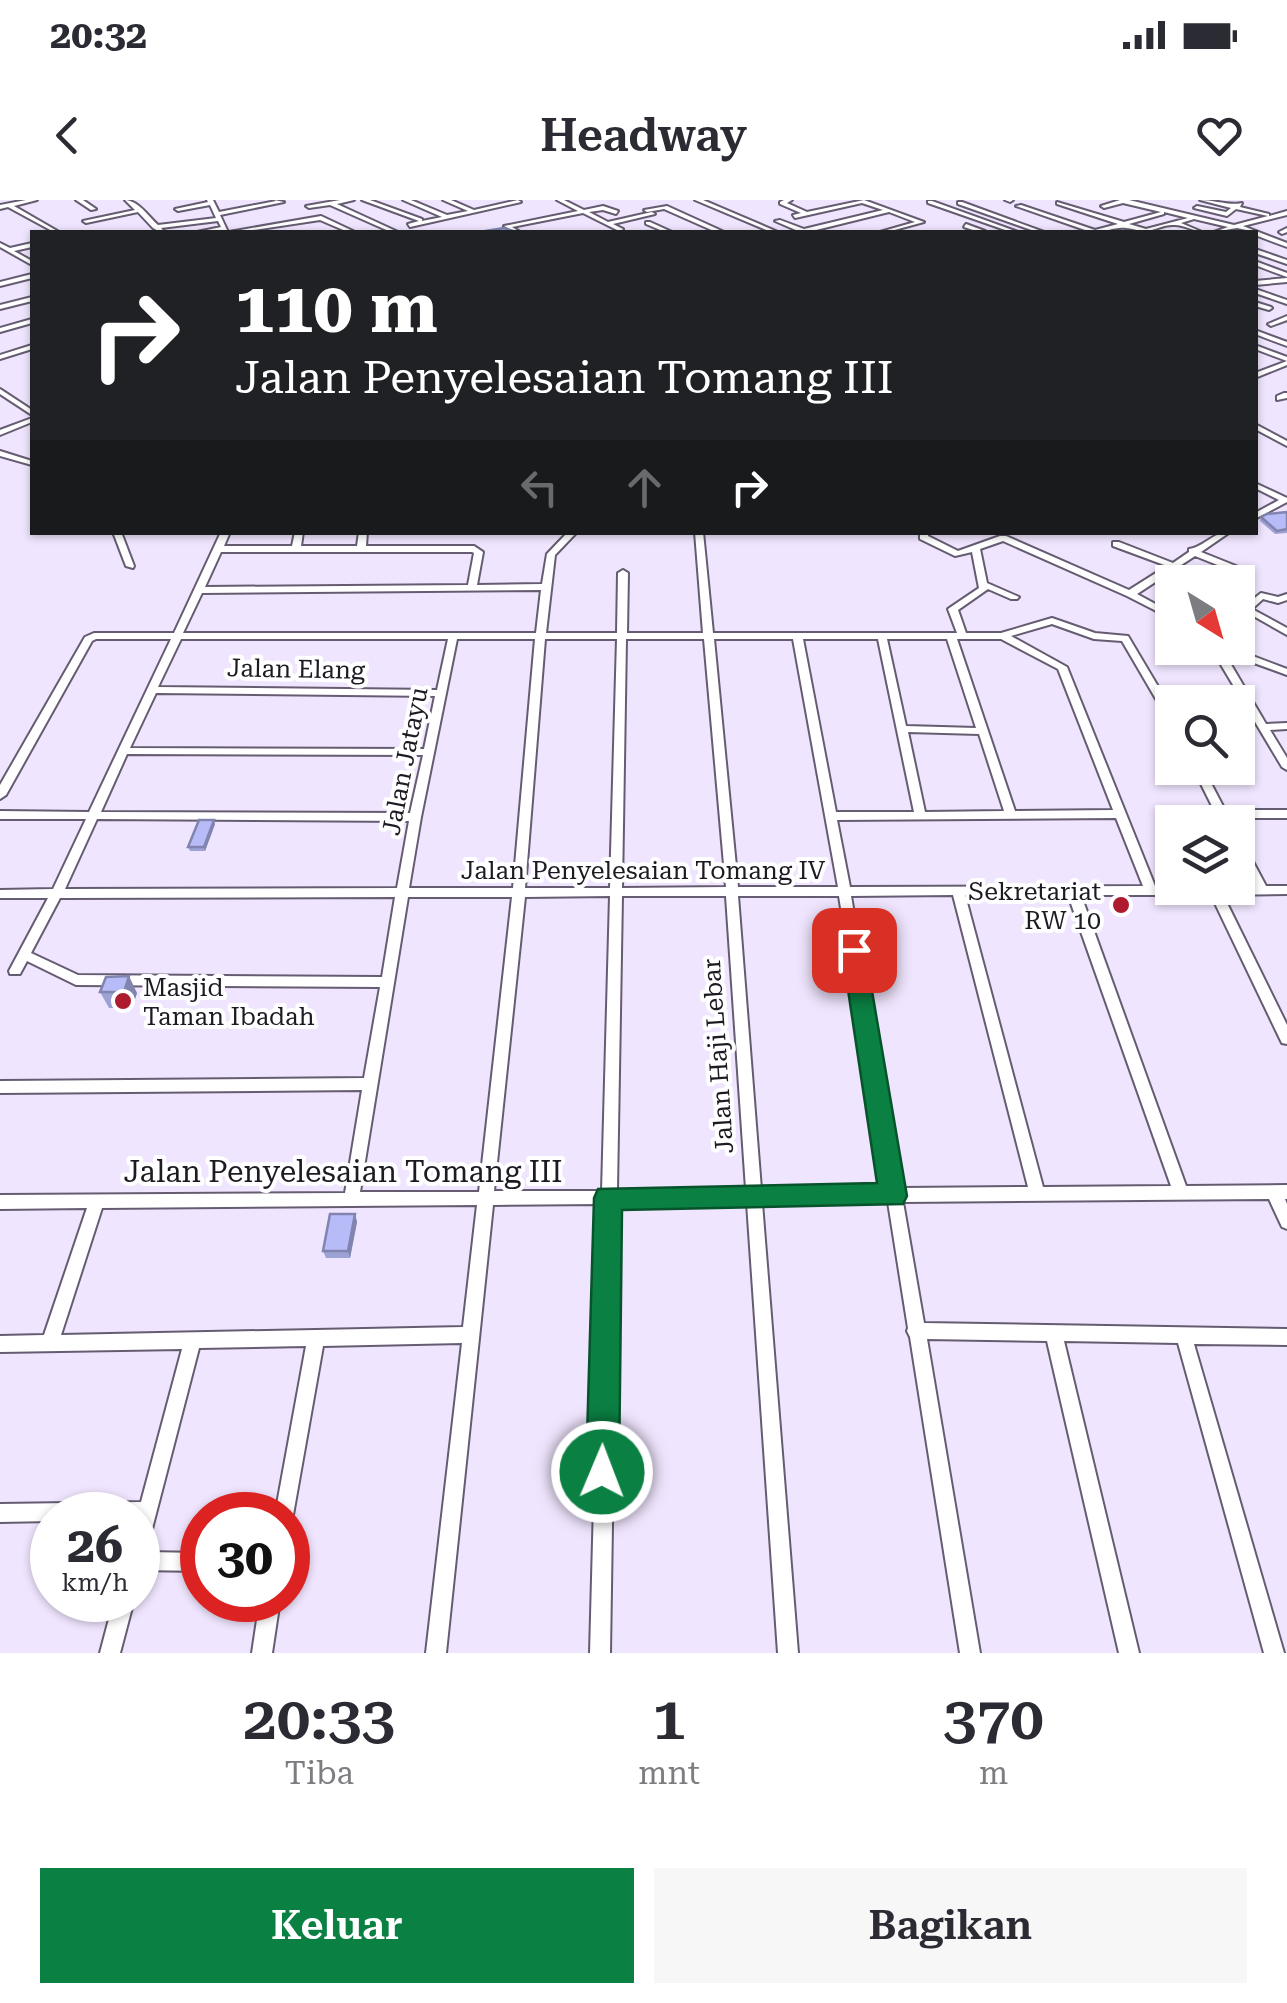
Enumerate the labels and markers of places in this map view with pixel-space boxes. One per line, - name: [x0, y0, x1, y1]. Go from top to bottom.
- place label: Sekretariat RW 10: [968, 877, 1101, 935]
- marker: Sekretariat RW 10: [1110, 894, 1132, 916]
- pin: [812, 908, 897, 993]
- place label: Masjid Taman Ibadah: [143, 973, 315, 1031]
- marker: Masjid Taman Ibadah: [112, 990, 134, 1012]

